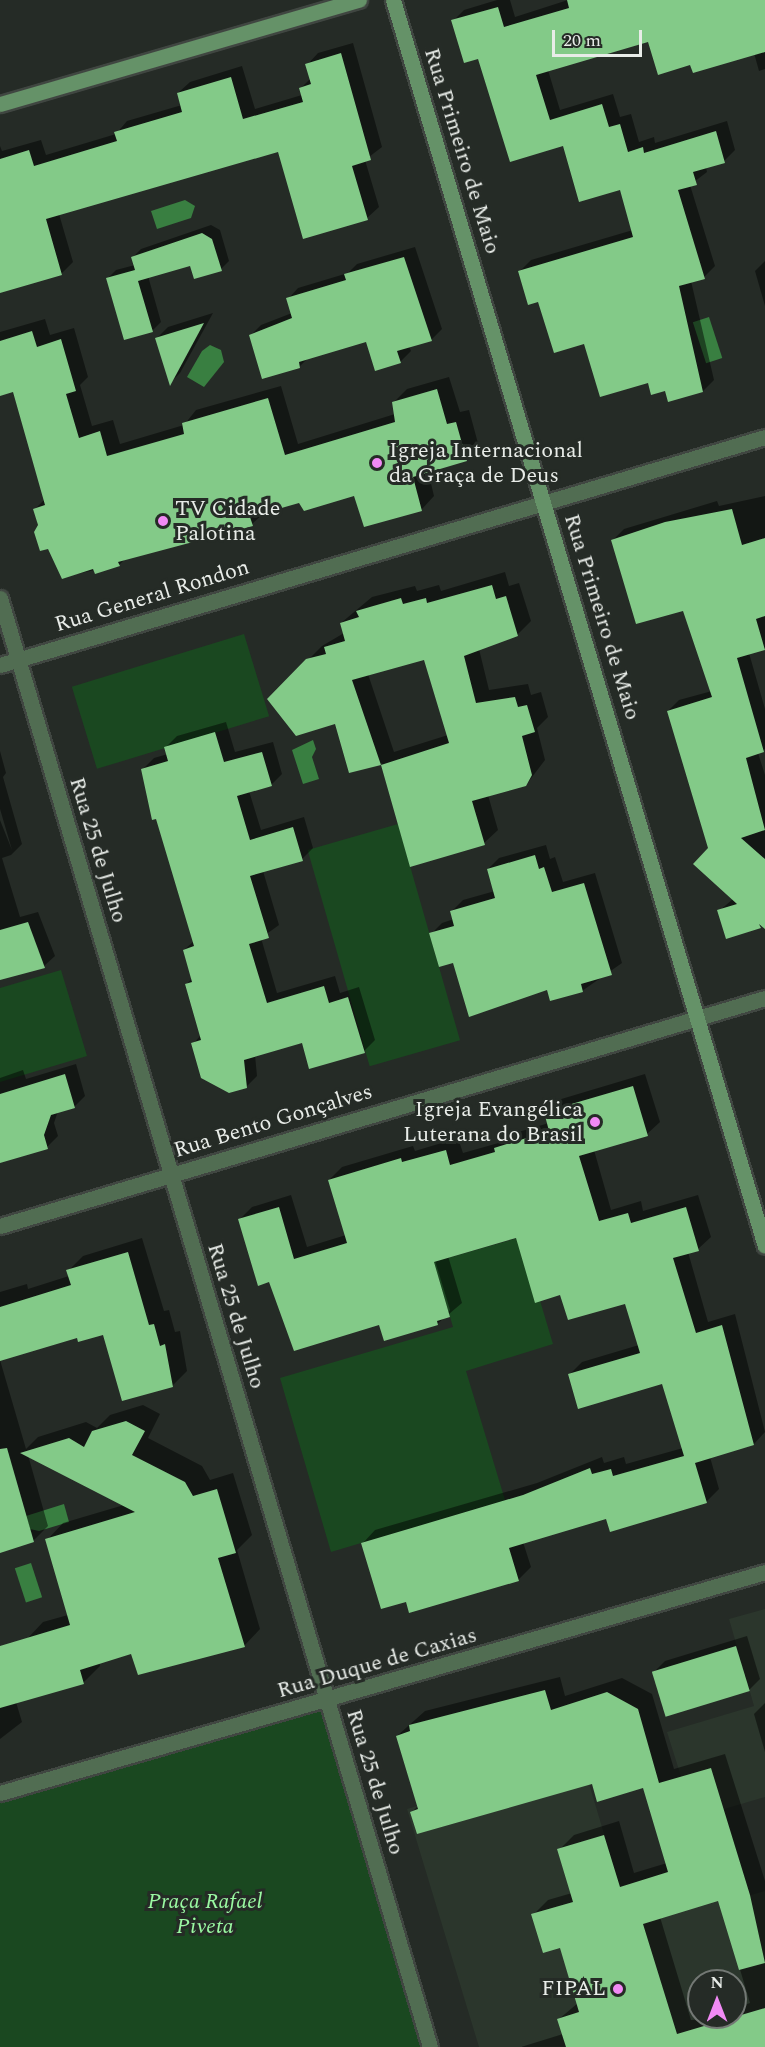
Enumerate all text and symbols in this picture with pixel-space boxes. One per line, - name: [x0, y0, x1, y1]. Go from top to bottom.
- scale bar: [555, 18, 645, 56]
- text: 20 m: [563, 27, 601, 54]
- street label: Rua Primeiro de Maio: [418, 45, 506, 257]
- place label: Igreja Internacional da Graça de Deus: [389, 437, 583, 488]
- marker: Igreja Internacional da Graça de Deus: [370, 456, 384, 470]
- place label: TV Cidade Palotina: [175, 495, 280, 546]
- street label: Rua Primeiro de Maio: [558, 511, 646, 723]
- marker: TV Cidade Palotina: [156, 514, 170, 528]
- street label: Rua General Rondon: [52, 554, 252, 638]
- street label: Rua 25 de Julho: [63, 774, 133, 926]
- street label: Rua Bento Gonçalves: [170, 1078, 376, 1164]
- place label: Igreja Evangélica Luterana do Brasil: [403, 1096, 583, 1148]
- marker: Igreja Evangélica Luterana do Brasil: [588, 1115, 602, 1129]
- street label: Rua 25 de Julho: [201, 1240, 271, 1392]
- street label: Rua Duque de Caxias: [274, 1622, 480, 1704]
- street label: Rua 25 de Julho: [340, 1706, 410, 1858]
- park label: Praça Rafael Piveta: [148, 1888, 262, 1940]
- north arrow: [687, 1969, 747, 2029]
- text: N: [710, 1971, 724, 1995]
- place label: FIPAL: [541, 1976, 606, 2002]
- marker: FIPAL: [611, 1982, 625, 1996]

